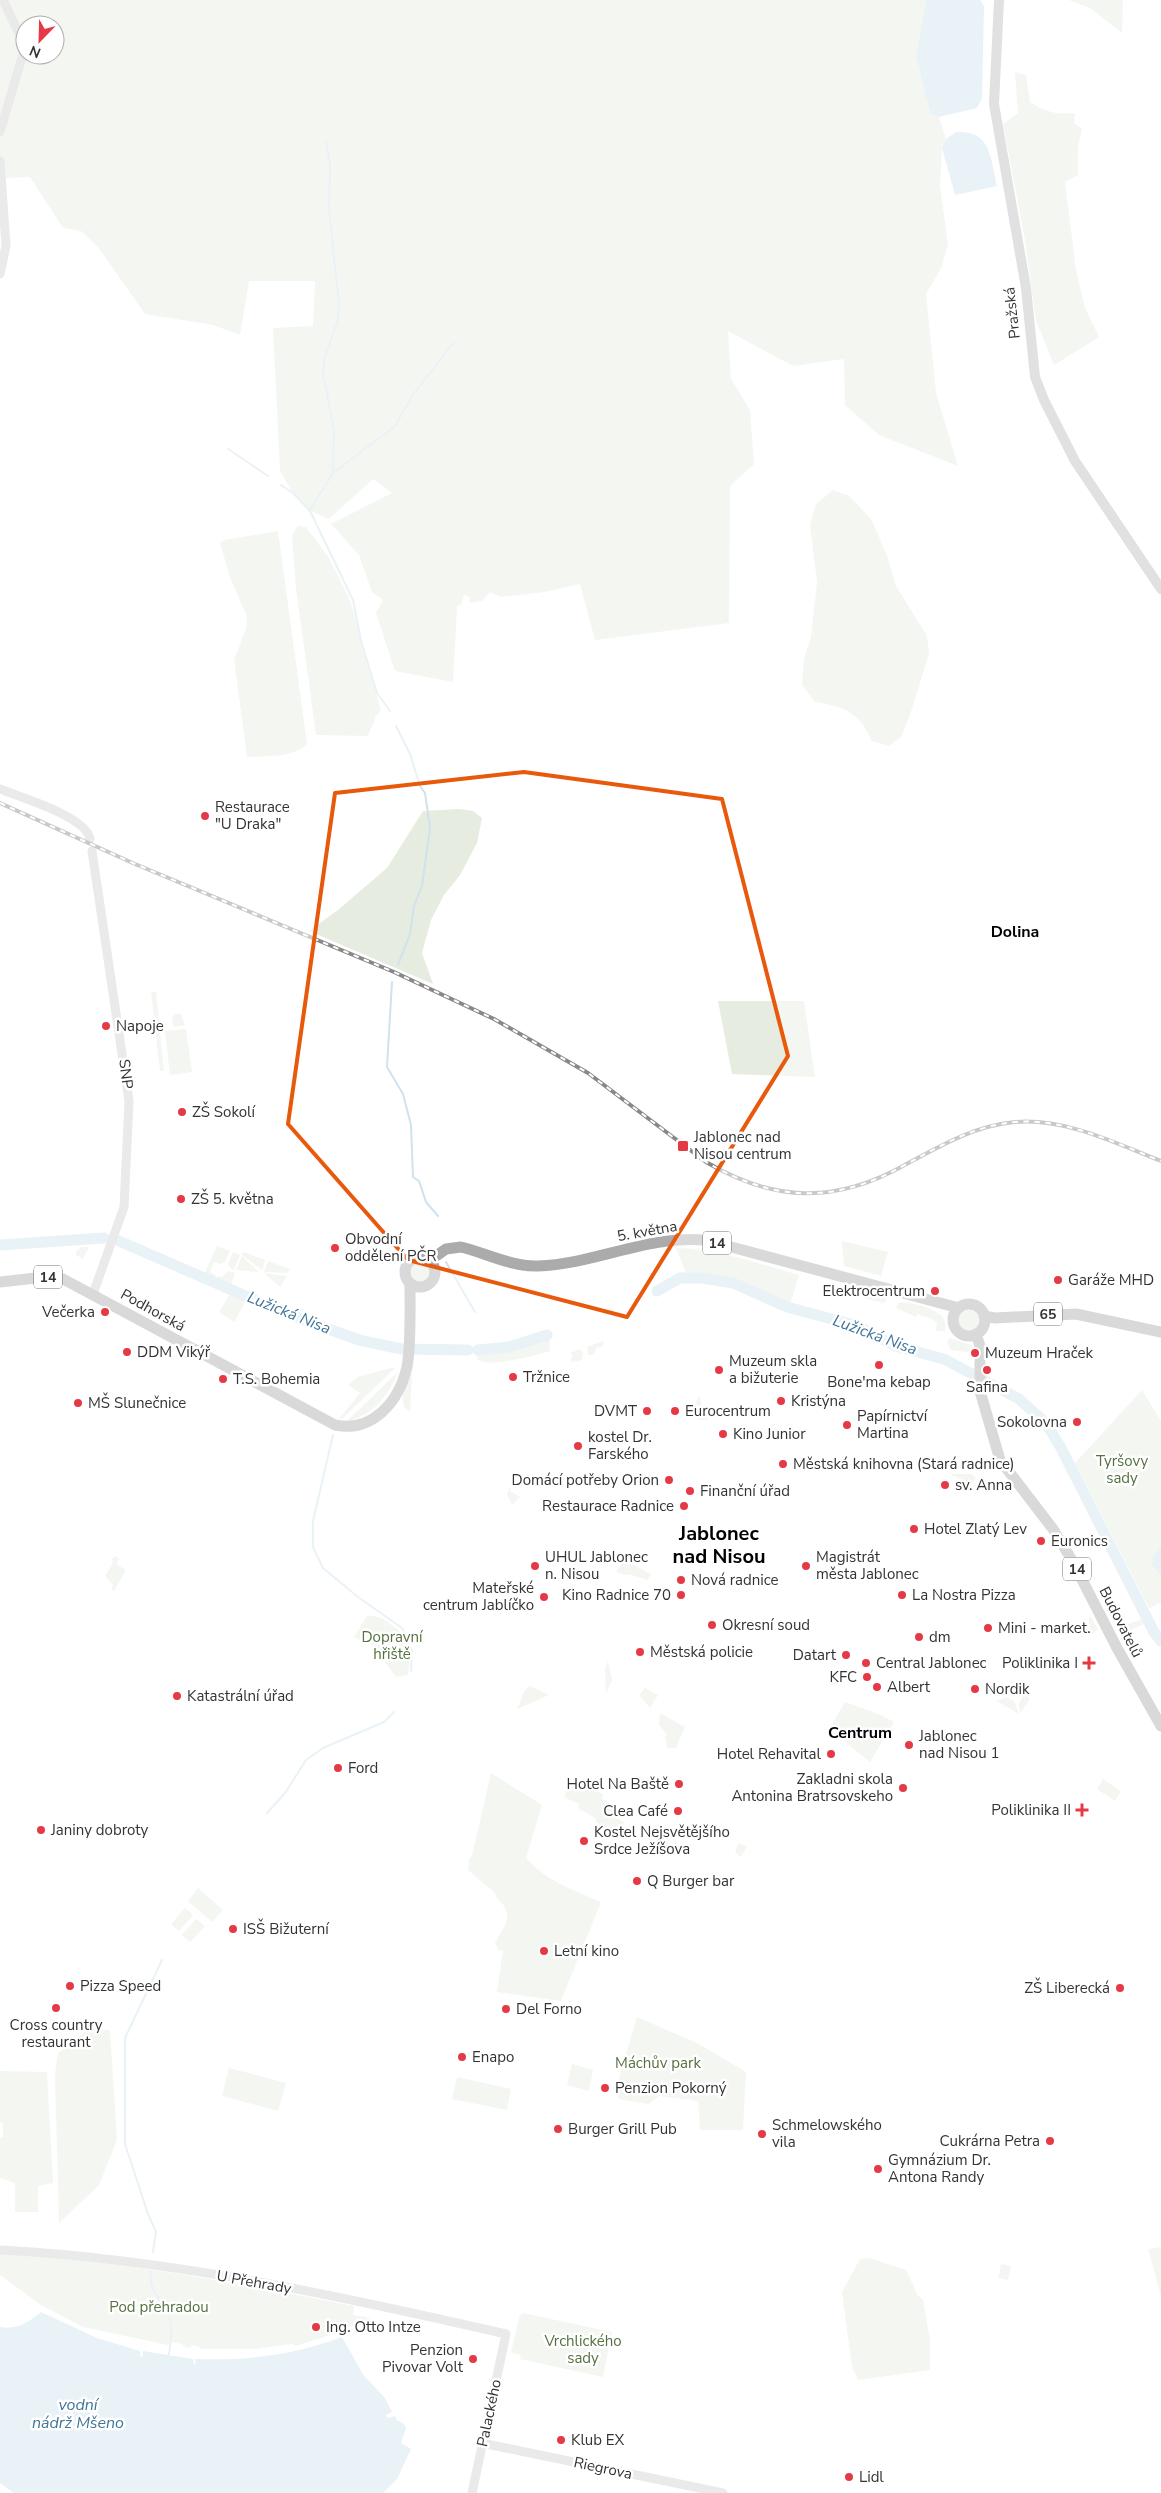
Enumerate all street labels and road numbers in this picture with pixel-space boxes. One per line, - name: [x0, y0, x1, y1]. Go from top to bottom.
- street label: Pražská: [999, 286, 1025, 340]
- street label: SNP: [114, 1058, 138, 1091]
- street label: 5. května: [615, 1216, 679, 1246]
- road number: 14: [703, 1232, 731, 1254]
- road number: 14: [34, 1266, 62, 1288]
- street label: Podhorská: [117, 1284, 189, 1336]
- road number: 65: [1034, 1302, 1062, 1326]
- road number: 14: [1063, 1558, 1091, 1580]
- street label: Budovatelů: [1095, 1583, 1147, 1661]
- street label: U Přehrady: [215, 2266, 293, 2298]
- street label: Palackého: [472, 2377, 506, 2449]
- street label: Riegrova: [572, 2452, 634, 2484]

